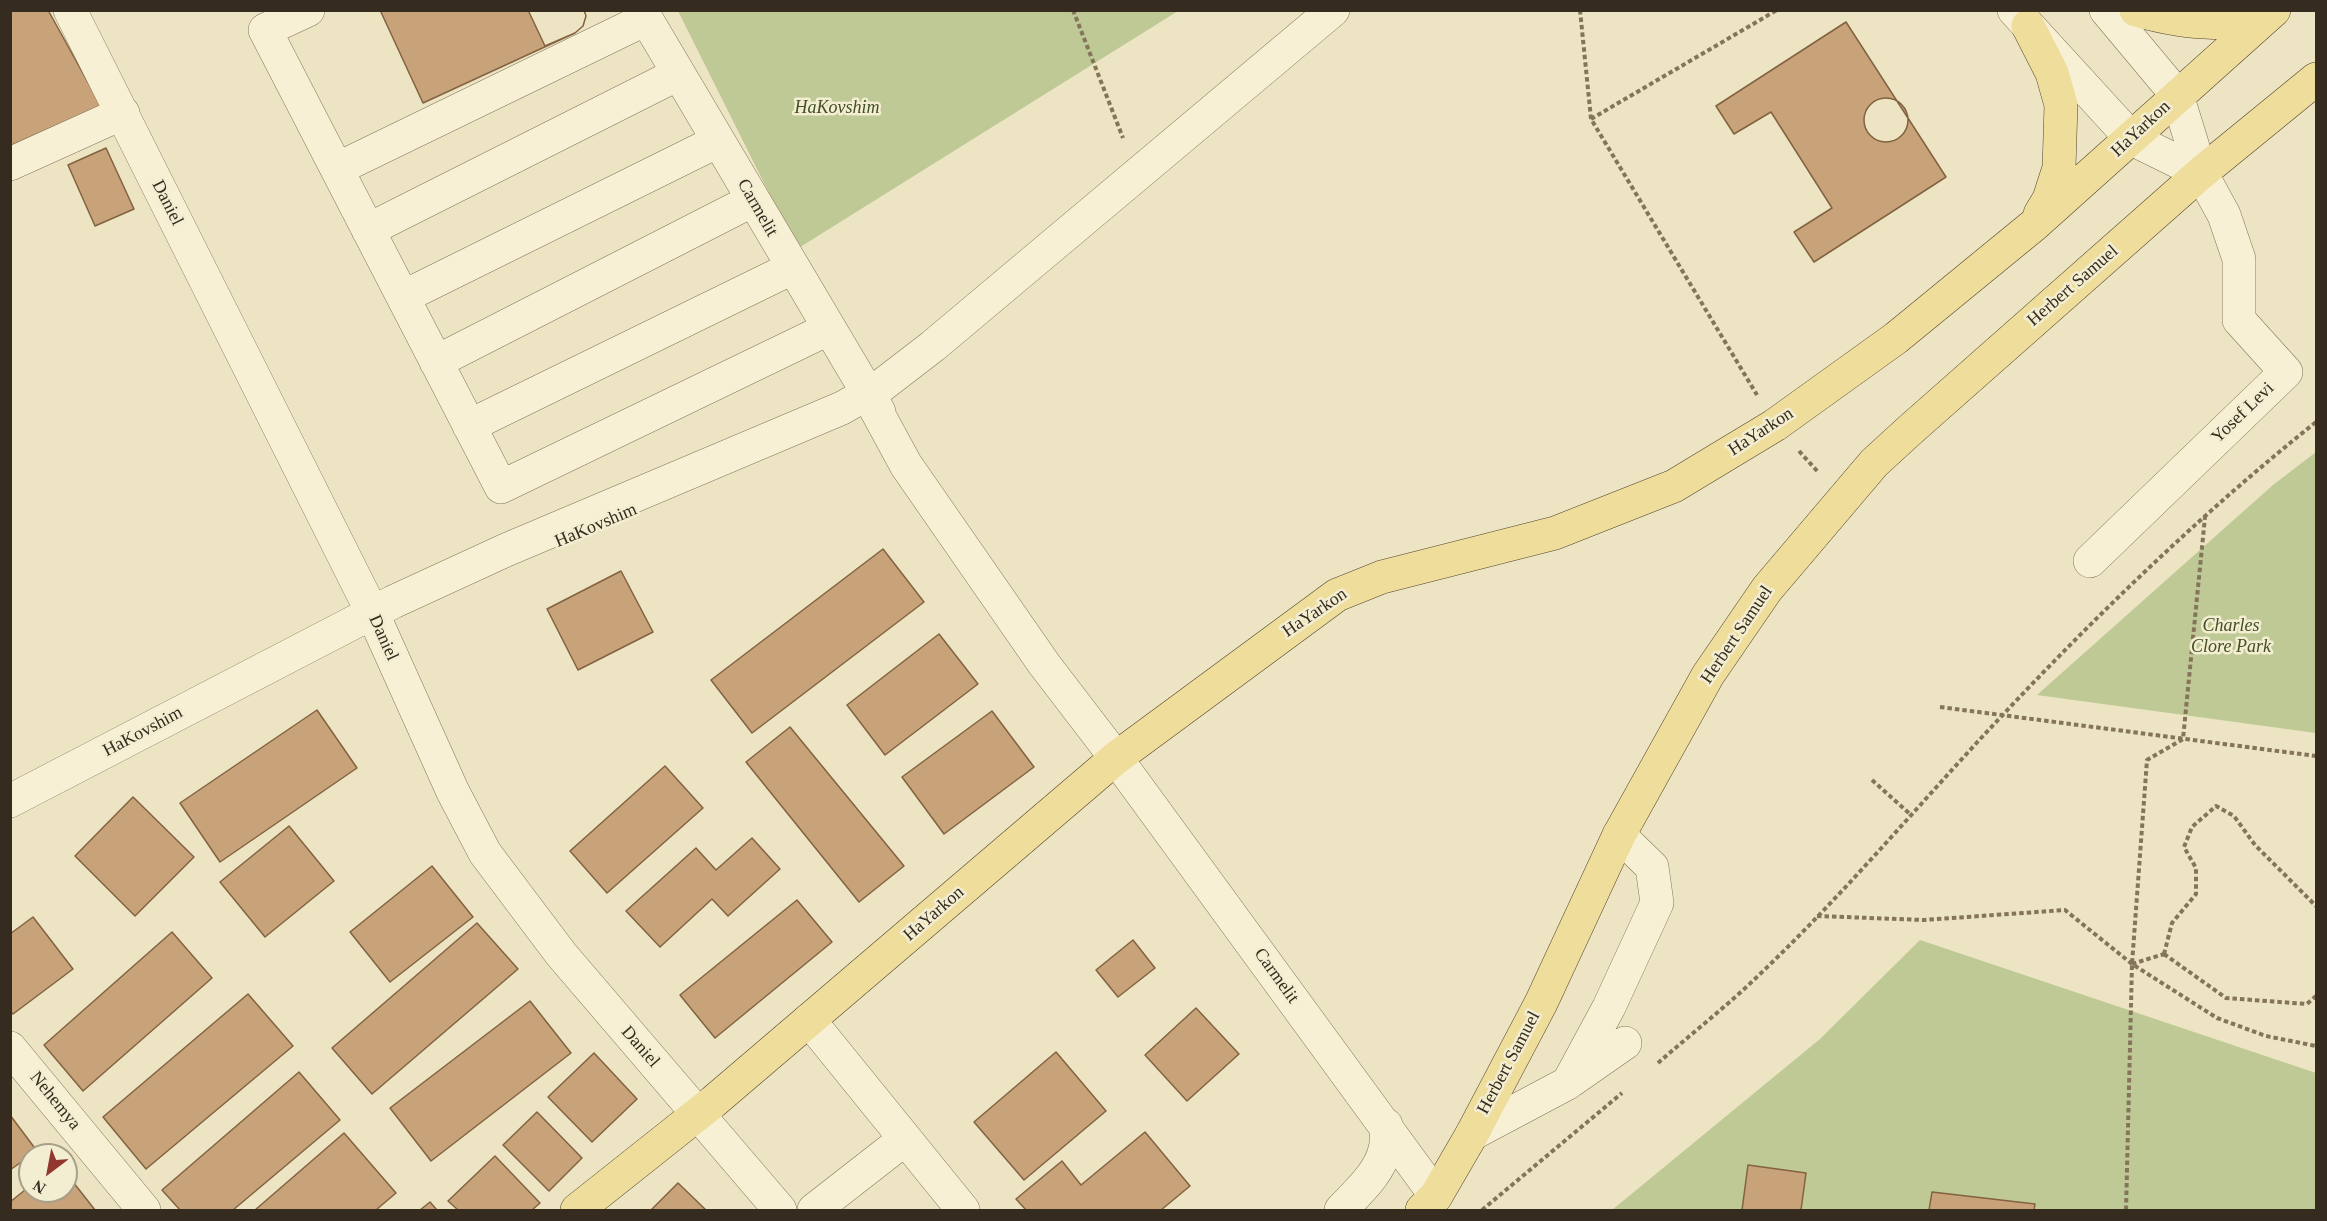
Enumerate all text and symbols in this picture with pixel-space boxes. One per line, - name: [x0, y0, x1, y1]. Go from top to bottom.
- street label: HaYarkon: [2107, 96, 2175, 162]
- park label: HaKovshim: [795, 97, 879, 119]
- street label: Carmelit: [732, 175, 782, 241]
- street label: Daniel: [146, 177, 188, 229]
- street label: Herbert Samuel: [2023, 241, 2123, 331]
- street label: Yosef Levi: [2207, 378, 2279, 448]
- street label: HaYarkon: [1724, 403, 1798, 461]
- street label: HaKovshim: [552, 499, 640, 553]
- street label: Herbert Samuel: [1696, 582, 1778, 688]
- street label: HaYarkon: [1279, 584, 1351, 642]
- street label: Daniel: [363, 612, 403, 664]
- park label: Charles Clore Park: [2191, 615, 2271, 658]
- street label: HaKovshim: [100, 702, 186, 762]
- street label: HaYarkon: [899, 882, 969, 946]
- street label: Carmelit: [1249, 944, 1303, 1008]
- street label: Herbert Samuel: [1473, 1008, 1545, 1118]
- street label: Daniel: [616, 1022, 664, 1072]
- street label: Nehemya: [25, 1067, 85, 1135]
- north arrow: [18, 1143, 78, 1203]
- text: N: [30, 1177, 49, 1197]

